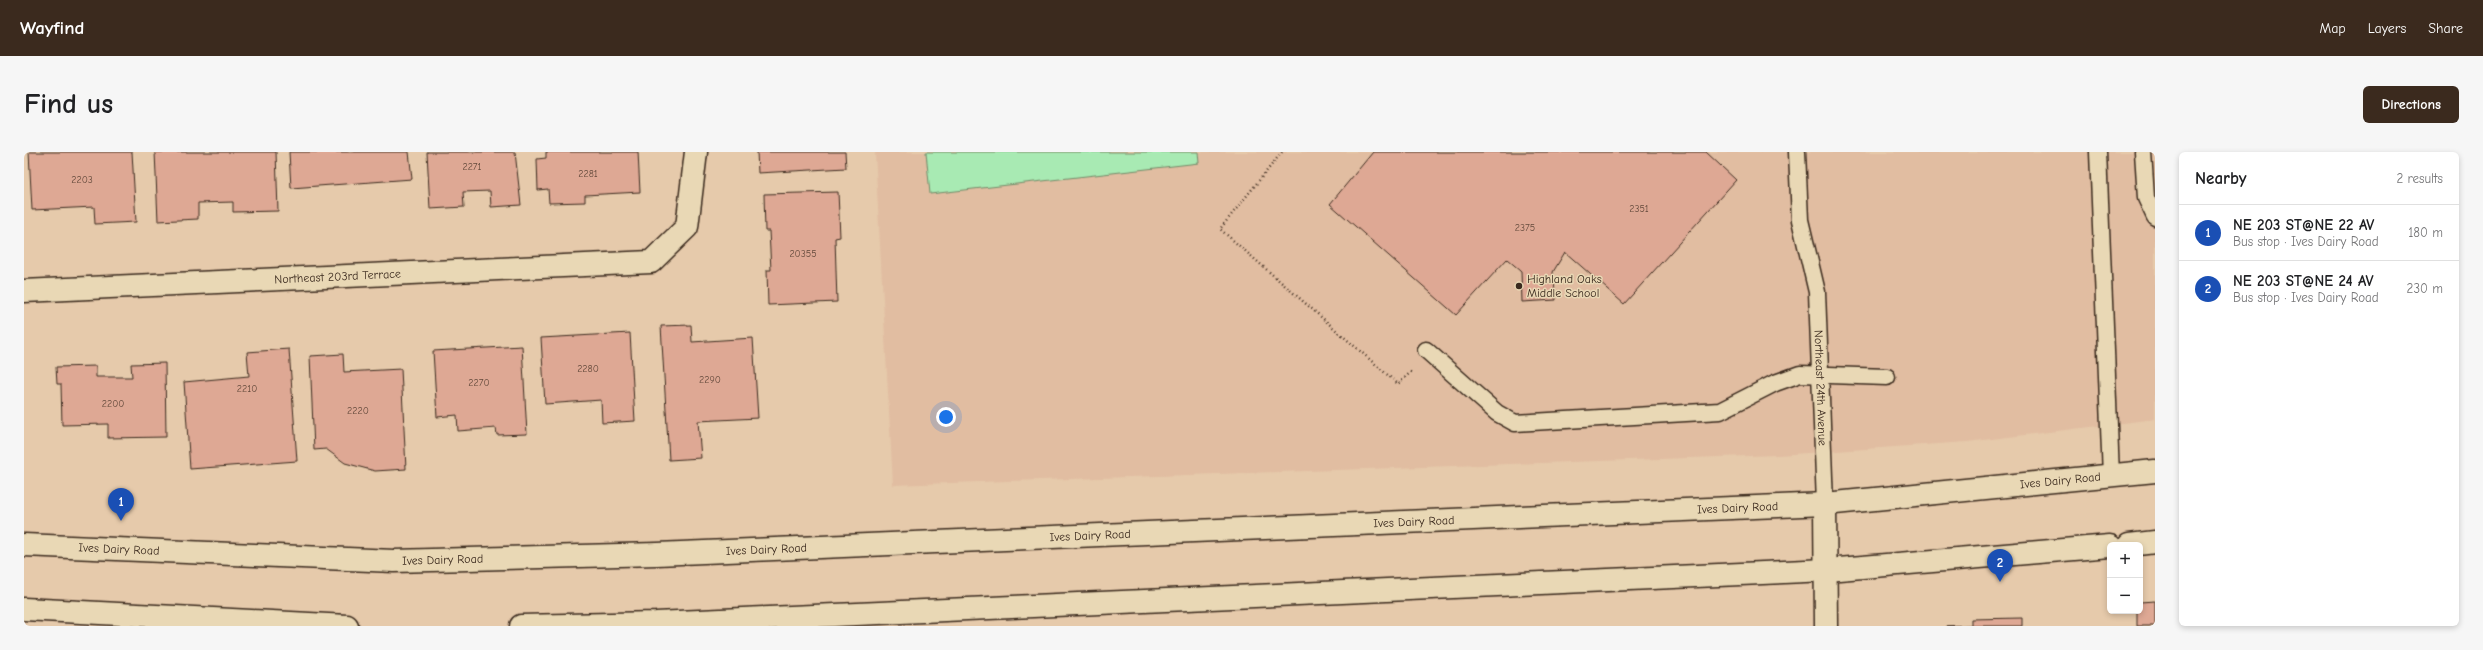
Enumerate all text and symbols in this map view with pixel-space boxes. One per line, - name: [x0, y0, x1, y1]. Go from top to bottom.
- text: Wayfind: [20, 17, 84, 39]
- text: Map: [2319, 20, 2346, 37]
- text: Layers: [2368, 20, 2406, 37]
- text: Share: [2428, 20, 2463, 37]
- button: Directions: [2363, 86, 2459, 123]
- text: Find us: [24, 88, 113, 120]
- house number: 2271: [462, 161, 482, 173]
- house number: 2281: [578, 168, 598, 180]
- text: Nearby: [2195, 169, 2246, 188]
- text: 2 results: [2396, 171, 2443, 186]
- house number: 2203: [71, 174, 93, 186]
- house number: 2351: [1629, 203, 1649, 215]
- text: NE 203 ST@NE 22 AV: [2233, 216, 2374, 234]
- house number: 2375: [1515, 222, 1535, 234]
- text: 1: [2205, 225, 2211, 240]
- text: 180 m: [2408, 225, 2443, 240]
- text: Bus stop · Ives Dairy Road: [2233, 234, 2379, 249]
- house number: 20355: [789, 248, 817, 260]
- street label: Northeast 203rd Terrace: [274, 267, 401, 286]
- place label: Highland Oaks Middle School: [1527, 272, 1602, 300]
- text: NE 203 ST@NE 24 AV: [2233, 272, 2374, 290]
- marker: Highland Oaks Middle School: [1514, 281, 1524, 291]
- text: 2: [2205, 281, 2211, 296]
- text: 230 m: [2407, 281, 2443, 296]
- text: Bus stop · Ives Dairy Road: [2233, 290, 2379, 305]
- street label: Northeast 24th Avenue: [1811, 330, 1830, 446]
- house number: 2280: [577, 363, 599, 375]
- house number: 2290: [699, 374, 721, 386]
- house number: 2270: [468, 377, 490, 389]
- house number: 2210: [237, 383, 257, 395]
- house number: 2200: [102, 398, 124, 410]
- house number: 2220: [347, 405, 369, 417]
- your location: [936, 407, 956, 427]
- street label: Ives Dairy Road: [2019, 469, 2101, 491]
- pin: 1: [108, 488, 134, 521]
- street label: Ives Dairy Road: [1697, 499, 1778, 516]
- street label: Ives Dairy Road: [1373, 513, 1455, 530]
- street label: Ives Dairy Road: [1049, 527, 1131, 544]
- street label: Ives Dairy Road: [78, 540, 160, 558]
- street label: Ives Dairy Road: [726, 541, 807, 558]
- map controls: [2107, 542, 2143, 614]
- button: +: [2107, 542, 2143, 578]
- pin: 2: [1987, 549, 2013, 582]
- street label: Ives Dairy Road: [402, 552, 483, 568]
- button: −: [2107, 578, 2143, 614]

